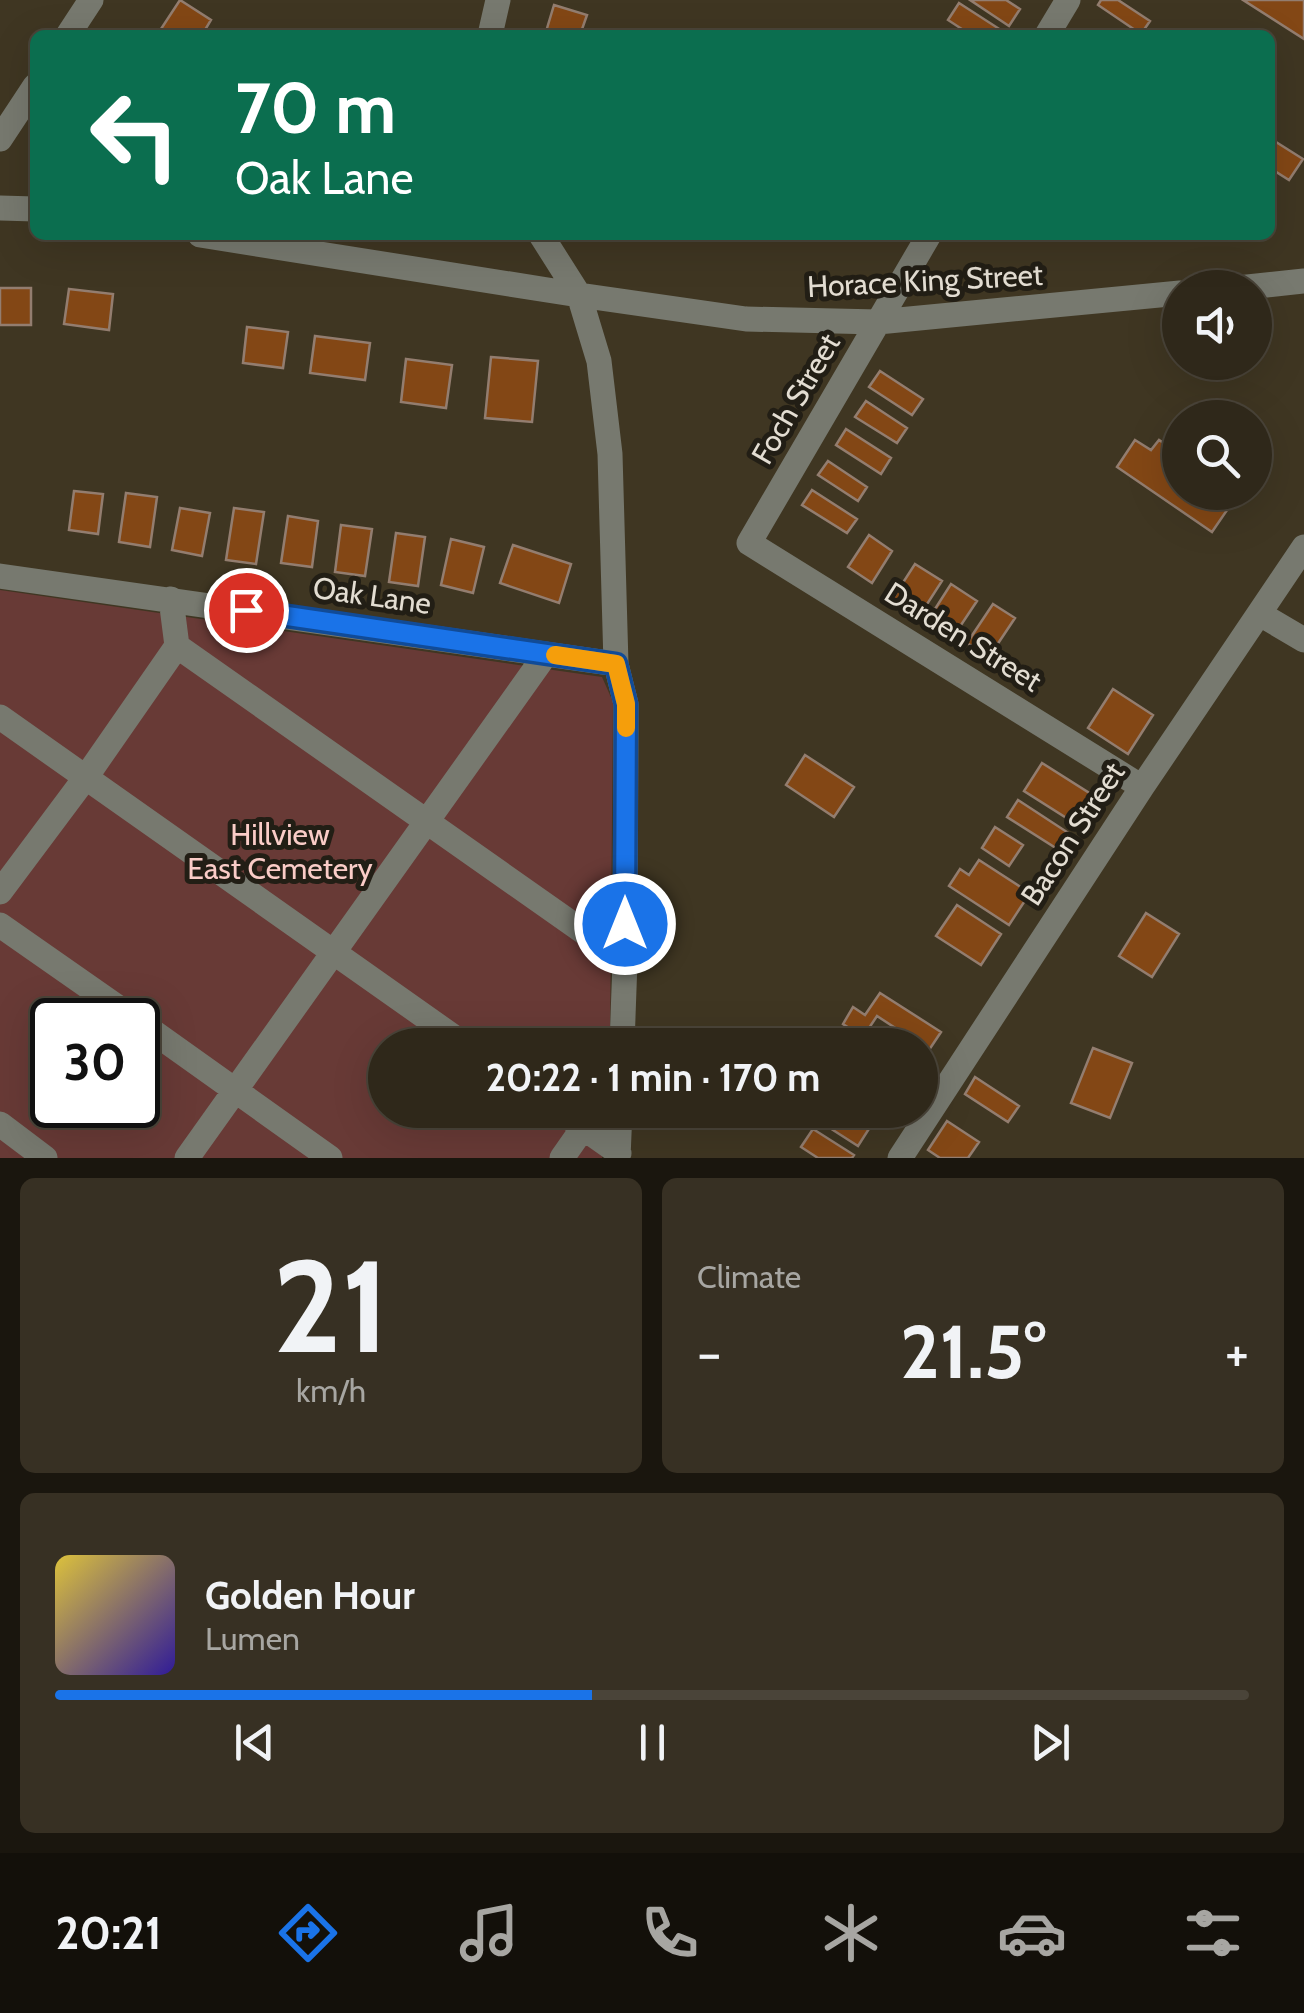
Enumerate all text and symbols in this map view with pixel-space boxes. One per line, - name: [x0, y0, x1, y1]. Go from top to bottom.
- text: 70 m: [235, 65, 396, 151]
- icon: left: [70, 70, 200, 200]
- text: Oak Lane: [235, 151, 413, 205]
- street label: Horace King Street: [806, 256, 1044, 305]
- map controls: [1162, 270, 1272, 510]
- button: sound: [1162, 270, 1272, 380]
- street label: Foch Street: [743, 327, 848, 471]
- button: search: [1162, 400, 1272, 510]
- pin: [204, 568, 289, 653]
- street label: Oak Lane: [311, 569, 434, 622]
- street label: Darden Street: [878, 574, 1048, 699]
- icon: arrive: [219, 583, 274, 638]
- street label: Bacon Street: [1013, 755, 1132, 912]
- park label: Hillview East Cemetery: [187, 816, 373, 887]
- position arrow: [573, 872, 677, 976]
- speed limit sign: 30: [30, 998, 160, 1128]
- text: 20:22 · 1 min · 170 m: [486, 1054, 820, 1101]
- text: 21: [273, 1227, 389, 1385]
- text: Climate: [697, 1257, 801, 1296]
- text: 21.5°: [900, 1306, 1046, 1397]
- text: −: [697, 1319, 721, 1386]
- text: +: [1225, 1319, 1249, 1386]
- text: km/h: [296, 1371, 366, 1410]
- text: Golden Hour: [205, 1572, 415, 1619]
- text: Lumen: [205, 1619, 300, 1658]
- icon: previous: [227, 1715, 282, 1770]
- icon: pause: [625, 1715, 680, 1770]
- icon: next: [1023, 1715, 1078, 1770]
- icon: directions: [273, 1898, 343, 1968]
- icon: music: [454, 1898, 524, 1968]
- icon: phone: [635, 1898, 705, 1968]
- icon: climate: [816, 1898, 886, 1968]
- icon: car: [997, 1898, 1067, 1968]
- icon: filters: [1178, 1898, 1248, 1968]
- text: 20:21: [56, 1906, 162, 1960]

